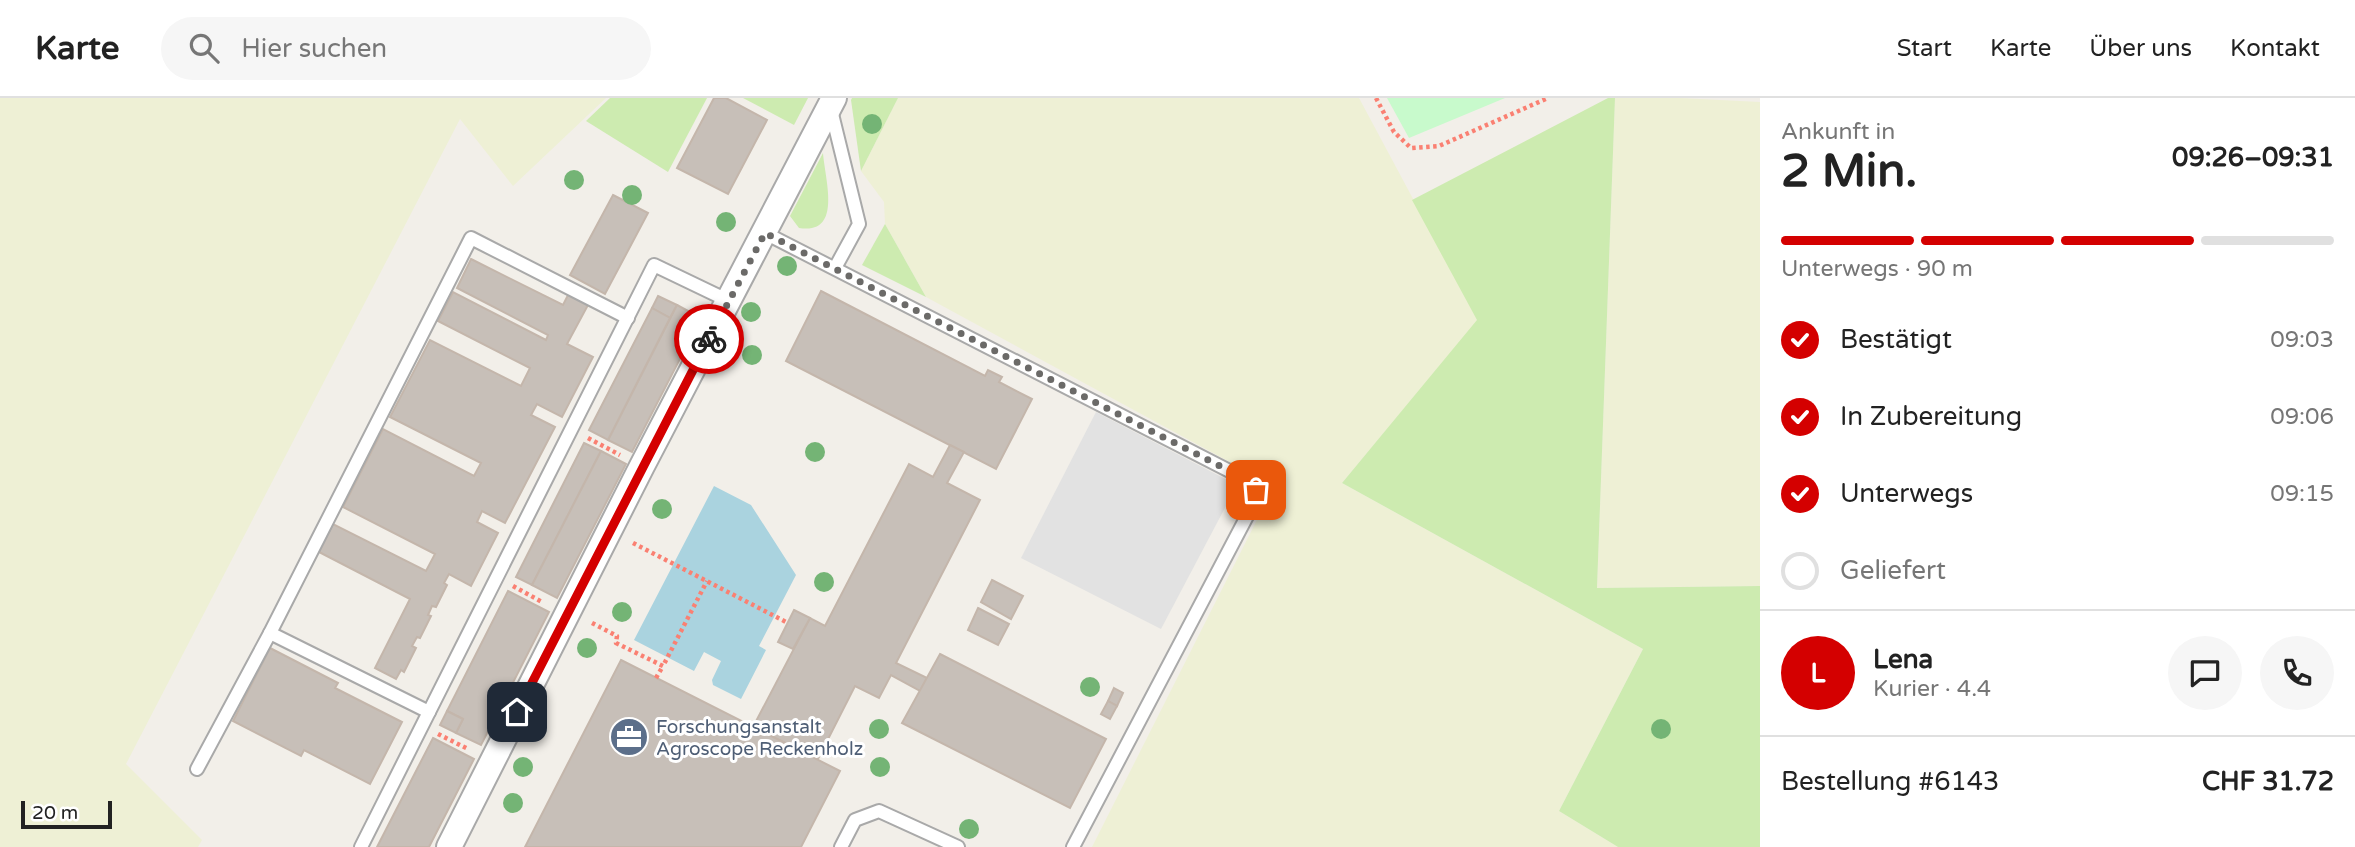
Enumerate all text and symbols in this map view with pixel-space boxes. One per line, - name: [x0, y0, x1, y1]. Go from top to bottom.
- search box: [161, 17, 651, 80]
- text: Karte: [35, 29, 119, 68]
- icon: search: [185, 29, 223, 67]
- text: Hier suchen: [241, 33, 387, 64]
- text: Start: [1897, 34, 1952, 63]
- text: Karte: [1990, 34, 2051, 63]
- text: Über uns: [2089, 34, 2192, 63]
- text: Kontakt: [2230, 34, 2320, 63]
- text: Ankunft in: [1781, 118, 1895, 146]
- text: 09:26–09:31: [2172, 142, 2334, 173]
- text: 2 Min.: [1781, 144, 1917, 199]
- text: Unterwegs · 90 m: [1781, 255, 1973, 283]
- courier: [674, 304, 744, 374]
- icon: bike: [690, 320, 728, 358]
- icon: check: [1781, 321, 1819, 359]
- text: Bestätigt: [1840, 324, 1952, 355]
- text: 09:03: [2270, 326, 2334, 354]
- icon: check: [1781, 398, 1819, 436]
- text: In Zubereitung: [1840, 401, 2022, 432]
- text: 09:06: [2270, 403, 2334, 431]
- pin: [1226, 460, 1286, 520]
- icon: bag: [1237, 471, 1275, 509]
- icon: check: [1781, 475, 1819, 513]
- text: Unterwegs: [1840, 478, 1973, 509]
- text: 09:15: [2270, 480, 2334, 508]
- text: Geliefert: [1840, 555, 1946, 586]
- button: chat: [2168, 636, 2242, 710]
- button: phone: [2260, 636, 2334, 710]
- text: Lena: [1873, 644, 1933, 675]
- text: L: [1811, 658, 1825, 689]
- text: Kurier · 4.4: [1873, 675, 1991, 703]
- pin: [487, 682, 547, 742]
- icon: home: [498, 693, 536, 731]
- office icon: Forschungsanstalt Agroscope Reckenholz: [608, 716, 650, 758]
- place label: Forschungsanstalt Agroscope Reckenholz: [656, 716, 863, 760]
- text: Bestellung #6143: [1781, 766, 1999, 797]
- text: CHF 31.72: [2202, 766, 2334, 797]
- scale bar: [21, 798, 112, 830]
- text: 20 m: [32, 802, 78, 824]

